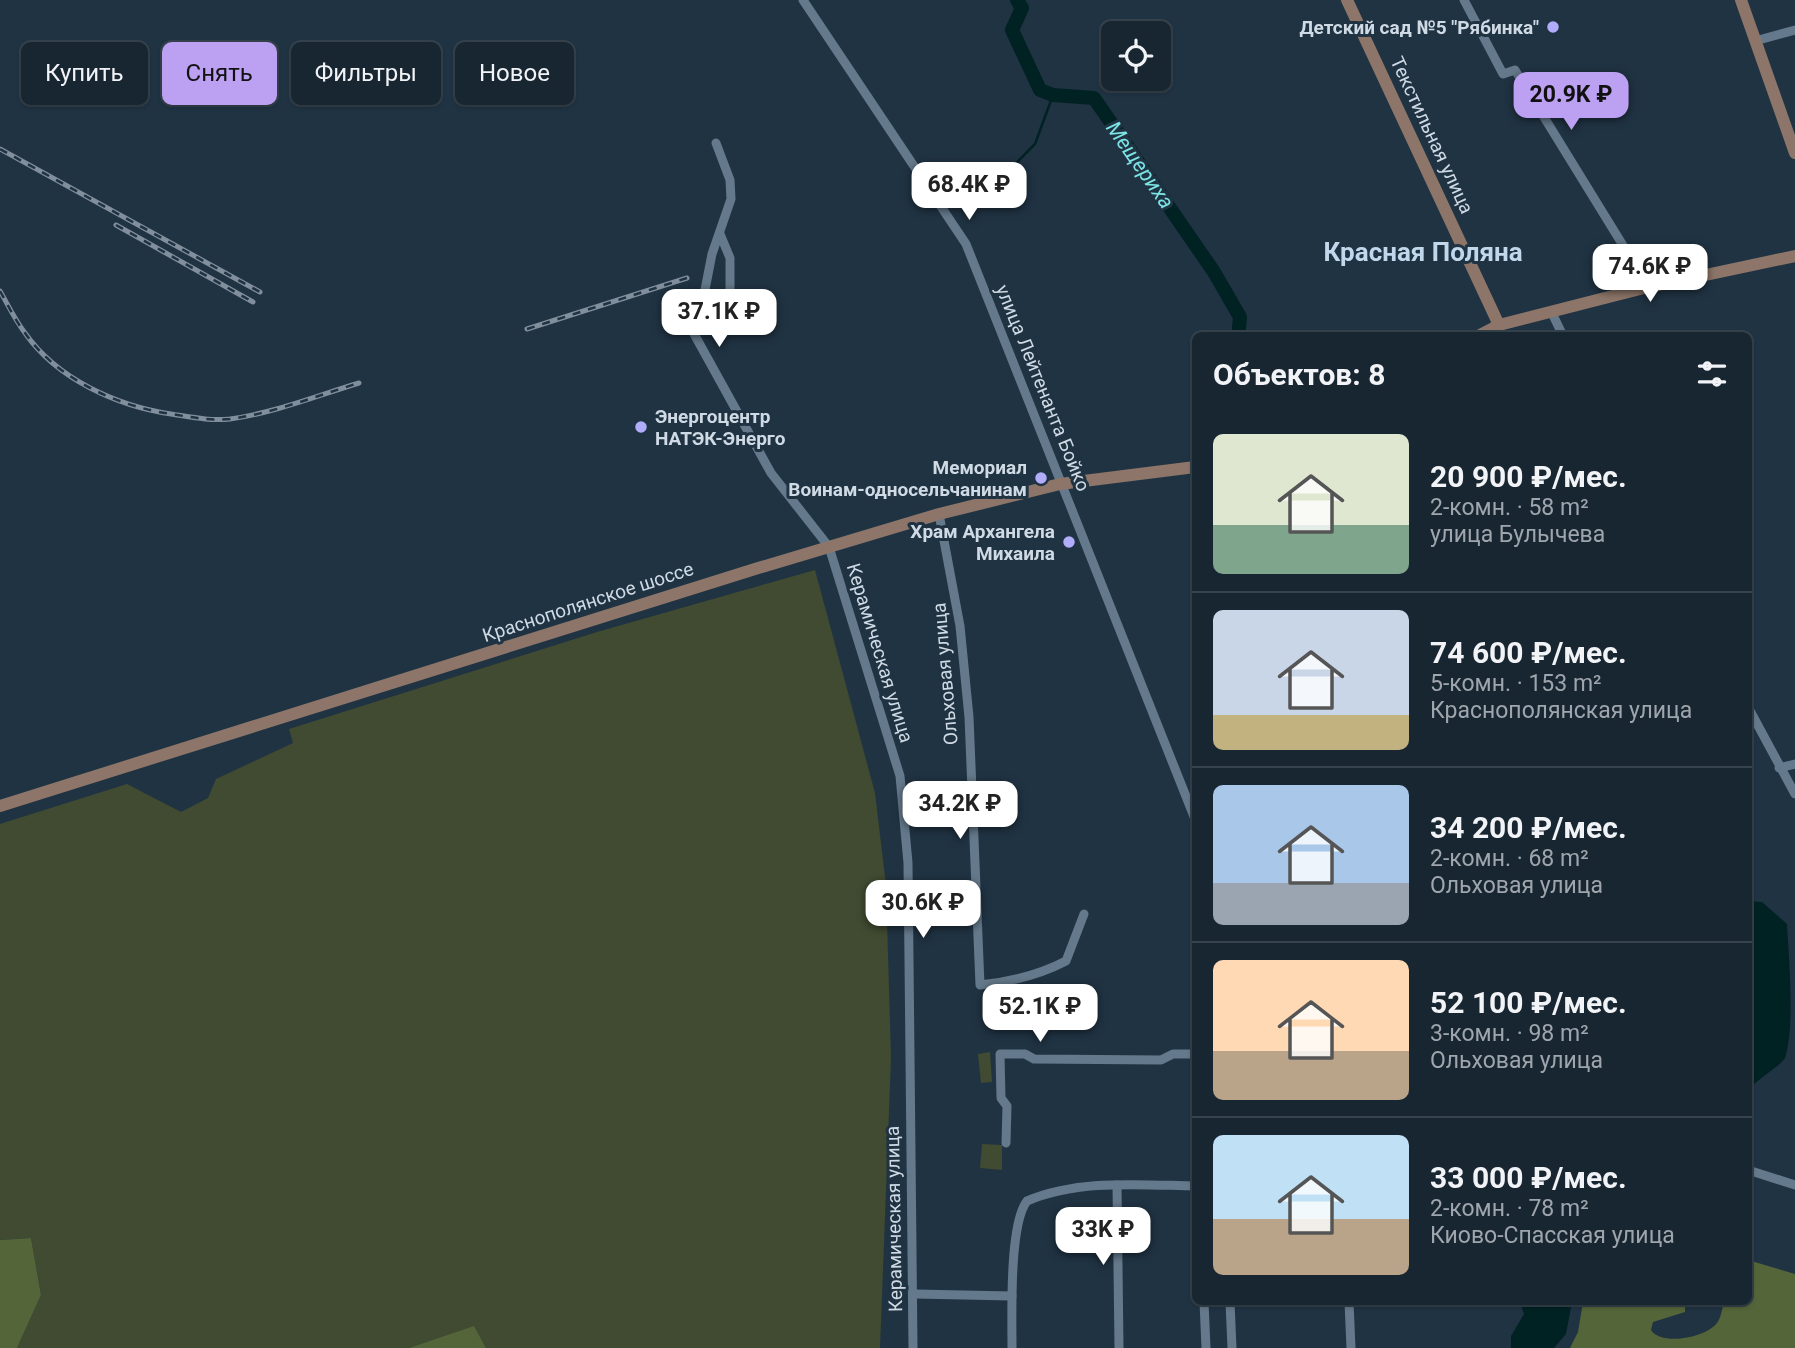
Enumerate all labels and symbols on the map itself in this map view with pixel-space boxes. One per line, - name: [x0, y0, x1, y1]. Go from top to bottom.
- place label: Детский сад №5 "Рябинка": [1299, 16, 1539, 39]
- marker: Детский сад №5 "Рябинка": [1545, 19, 1561, 35]
- street label: Текстильная улица: [1386, 53, 1478, 217]
- pin: 20.9K ₽: [1506, 72, 1636, 132]
- water label: Мещериха: [1101, 117, 1179, 213]
- pin: 68.4K ₽: [904, 162, 1034, 222]
- district label: Красная Поляна: [1323, 237, 1523, 267]
- pin: 74.6K ₽: [1585, 244, 1715, 304]
- street label: улица Лейтенанта Бойко: [991, 281, 1095, 495]
- pin: 37.1K ₽: [654, 290, 784, 349]
- place label: Энергоцентр НАТЭК-Энерго: [655, 405, 786, 450]
- marker: Энергоцентр НАТЭК-Энерго: [633, 419, 649, 435]
- place label: Мемориал Воинам-односельчанинам: [788, 456, 1027, 501]
- marker: Мемориал Воинам-односельчанинам: [1033, 470, 1049, 486]
- place label: Храм Архангела Михаила: [910, 520, 1055, 565]
- marker: Храм Архангела Михаила: [1061, 534, 1077, 550]
- street label: Краснополянское шоссе: [480, 557, 696, 647]
- street label: Керамическая улица: [842, 561, 918, 745]
- street label: Ольховая улица: [927, 602, 963, 746]
- pin: 34.2K ₽: [895, 782, 1025, 841]
- pin: 30.6K ₽: [858, 880, 988, 940]
- pin: 52.1K ₽: [975, 984, 1105, 1044]
- street label: Керамическая улица: [881, 1126, 907, 1312]
- pin: 33K ₽: [1054, 1208, 1152, 1267]

